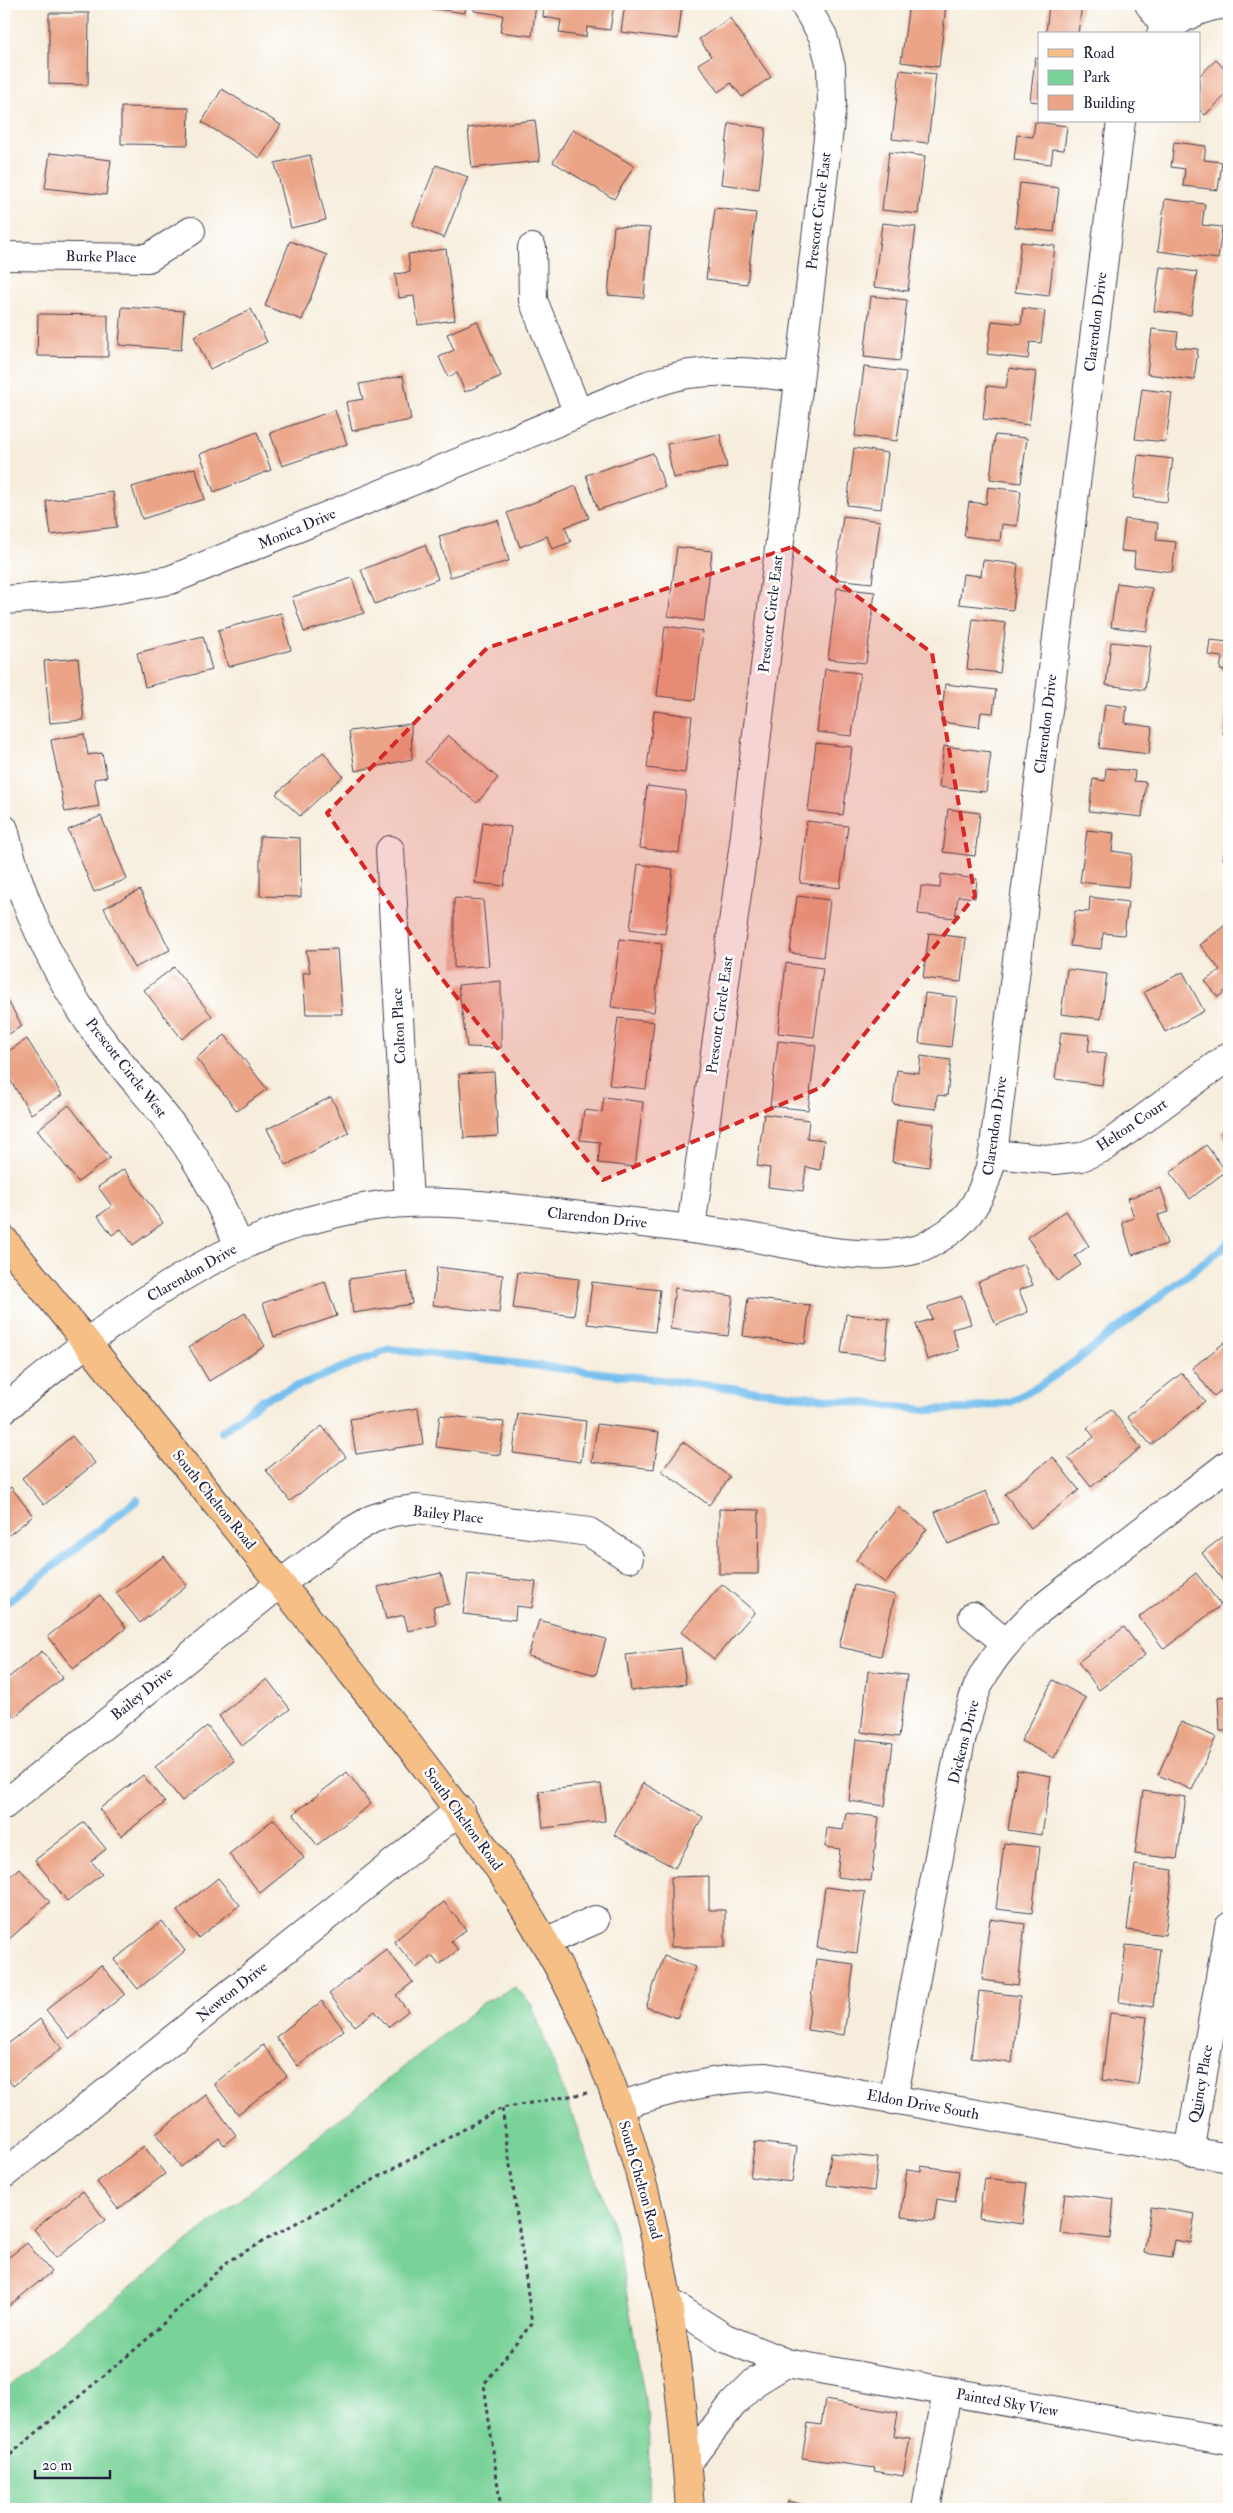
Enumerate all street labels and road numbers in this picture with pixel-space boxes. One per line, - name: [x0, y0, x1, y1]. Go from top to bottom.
- street label: Prescott Circle East: [802, 151, 836, 271]
- street label: Burke Place: [66, 247, 136, 267]
- street label: Clarendon Drive: [1080, 271, 1112, 373]
- street label: Monica Drive: [255, 504, 339, 554]
- street label: Prescott Circle East: [754, 554, 788, 674]
- street label: Clarendon Drive: [1030, 673, 1062, 775]
- street label: Prescott Circle East: [702, 955, 738, 1075]
- street label: Colton Place: [388, 988, 410, 1064]
- street label: Prescott Circle West: [81, 1014, 171, 1122]
- street label: Clarendon Drive: [979, 1075, 1011, 1177]
- street label: Helton Court: [1093, 1094, 1171, 1156]
- street label: Clarendon Drive: [546, 1203, 648, 1233]
- street label: Clarendon Drive: [144, 1240, 240, 1306]
- street label: South Chelton Road: [168, 1446, 260, 1554]
- street label: Bailey Place: [412, 1502, 484, 1528]
- street label: Bailey Drive: [107, 1663, 177, 1725]
- street label: Dickens Drive: [944, 1698, 984, 1786]
- street label: South Chelton Road: [419, 1764, 507, 1875]
- street label: Newton Drive: [193, 1958, 271, 2026]
- street label: Quincy Place: [1185, 2043, 1217, 2125]
- street label: Eldon Drive South: [865, 2086, 981, 2124]
- street label: South Chelton Road: [614, 2119, 666, 2242]
- street label: Painted Sky View: [955, 2385, 1060, 2421]

